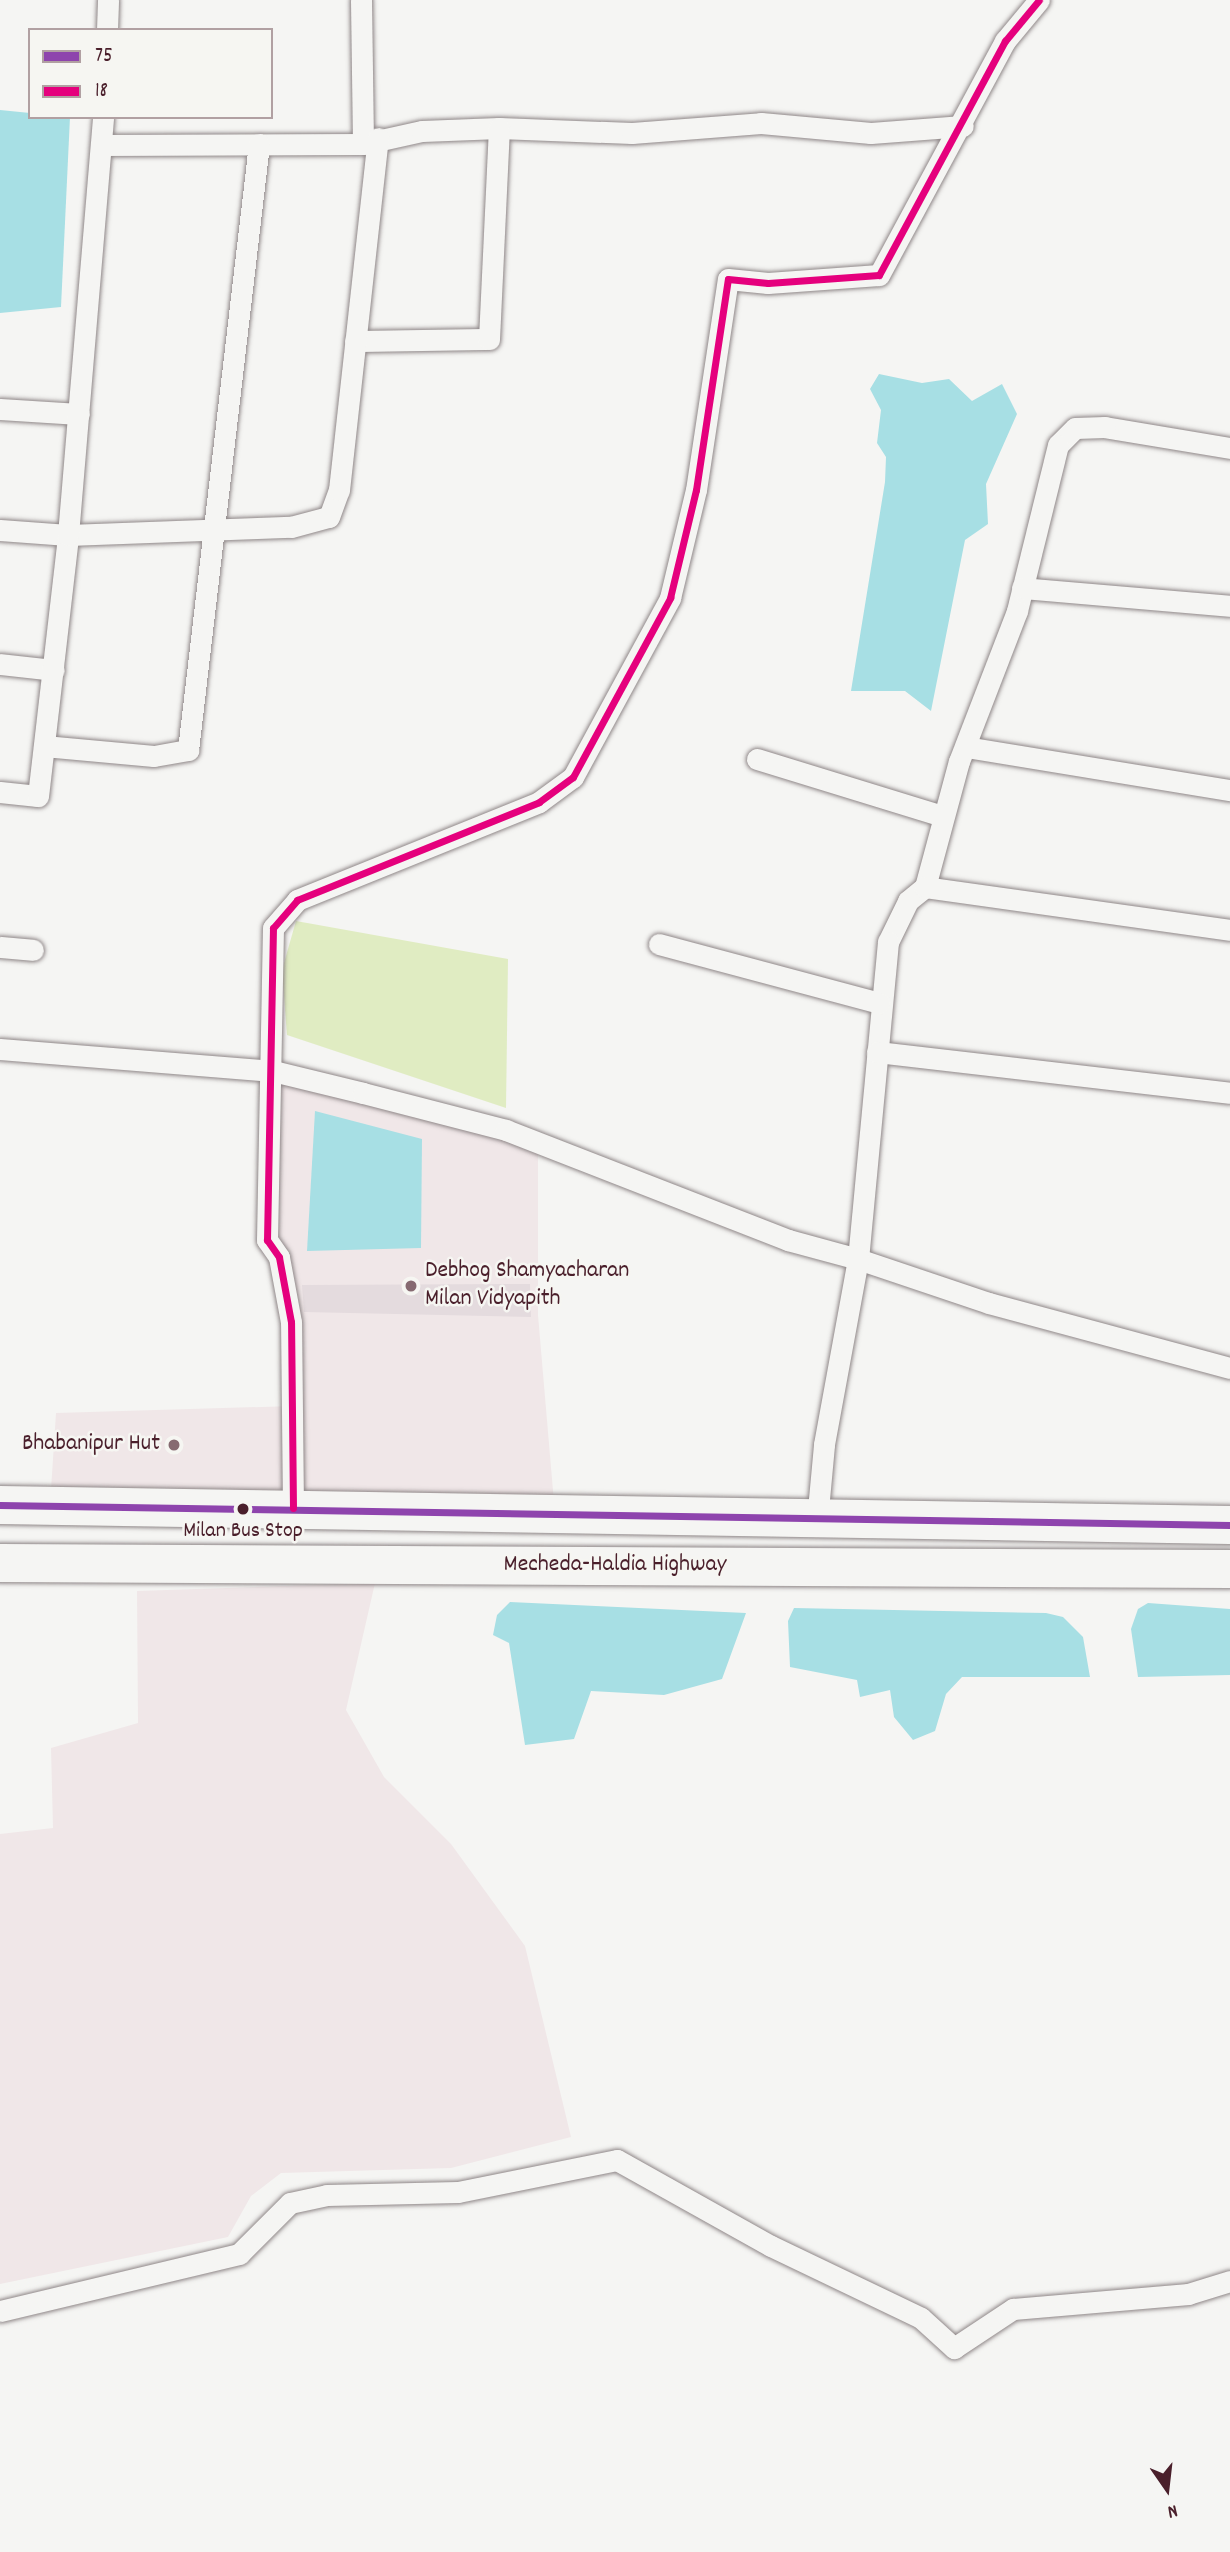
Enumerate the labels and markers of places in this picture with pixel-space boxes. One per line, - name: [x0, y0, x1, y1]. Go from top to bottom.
- place label: Debhog Shamyacharan Milan Vidyapith: [425, 1258, 629, 1314]
- marker: Debhog Shamyacharan Milan Vidyapith: [403, 1278, 419, 1294]
- place label: Bhabanipur Hut: [22, 1431, 160, 1459]
- marker: Bhabanipur Hut: [166, 1437, 182, 1453]
- marker: Milan Bus Stop: [236, 1502, 250, 1516]
- place label: Milan Bus Stop: [183, 1519, 303, 1545]

